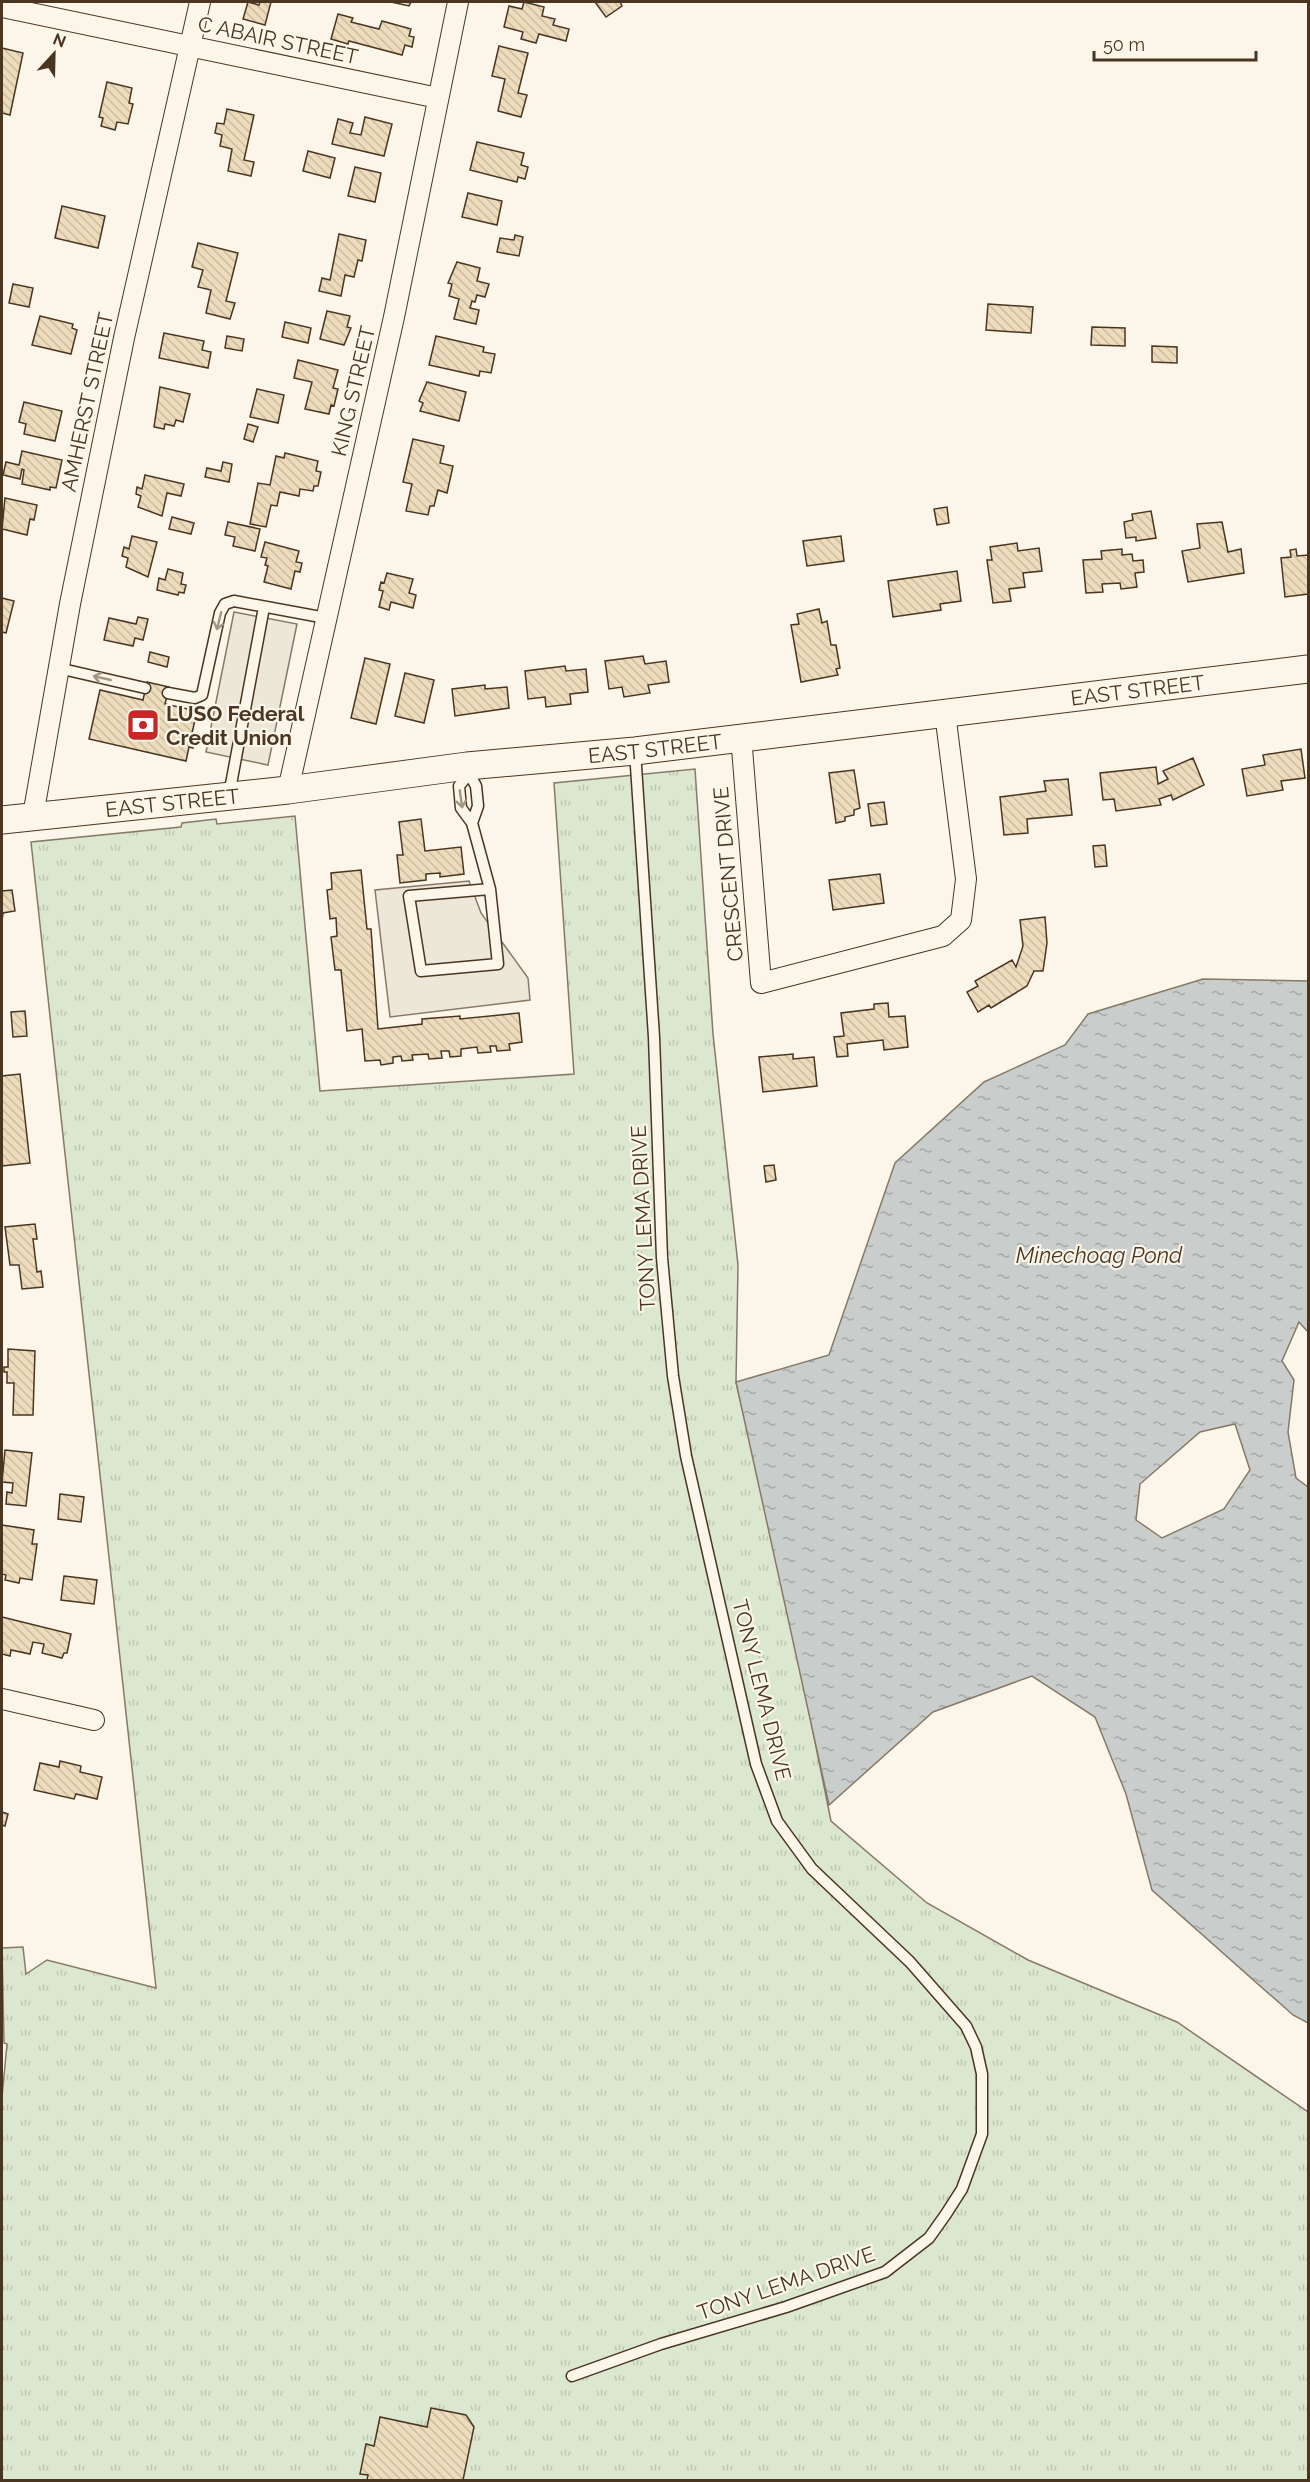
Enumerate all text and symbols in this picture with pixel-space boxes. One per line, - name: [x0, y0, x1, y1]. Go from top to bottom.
- street label: C ABAIR STREET: [196, 11, 361, 69]
- north arrow: [24, 24, 84, 84]
- scale bar: [1094, 24, 1256, 62]
- text: N: [50, 29, 69, 52]
- text: 50 m: [1103, 34, 1145, 55]
- street label: AMHERST STREET: [56, 310, 118, 494]
- street label: KING STREET: [326, 323, 380, 459]
- one-way arrow: [212, 611, 224, 630]
- street label: EAST STREET: [1069, 669, 1206, 710]
- one-way arrow: [93, 672, 112, 684]
- place label: LUSO Federal Credit Union: [166, 701, 305, 750]
- bank icon: LUSO Federal Credit Union: [125, 707, 161, 743]
- street label: EAST STREET: [587, 728, 724, 768]
- street label: EAST STREET: [104, 783, 241, 822]
- street label: CRESCENT DRIVE: [708, 785, 748, 963]
- one-way arrow: [456, 789, 467, 808]
- street label: TONY LEMA DRIVE: [626, 1125, 660, 1311]
- water label: Minechoag Pond: [1016, 1242, 1183, 1268]
- street label: TONY LEMA DRIVE: [727, 1597, 797, 1783]
- street label: TONY LEMA DRIVE: [694, 2241, 878, 2325]

